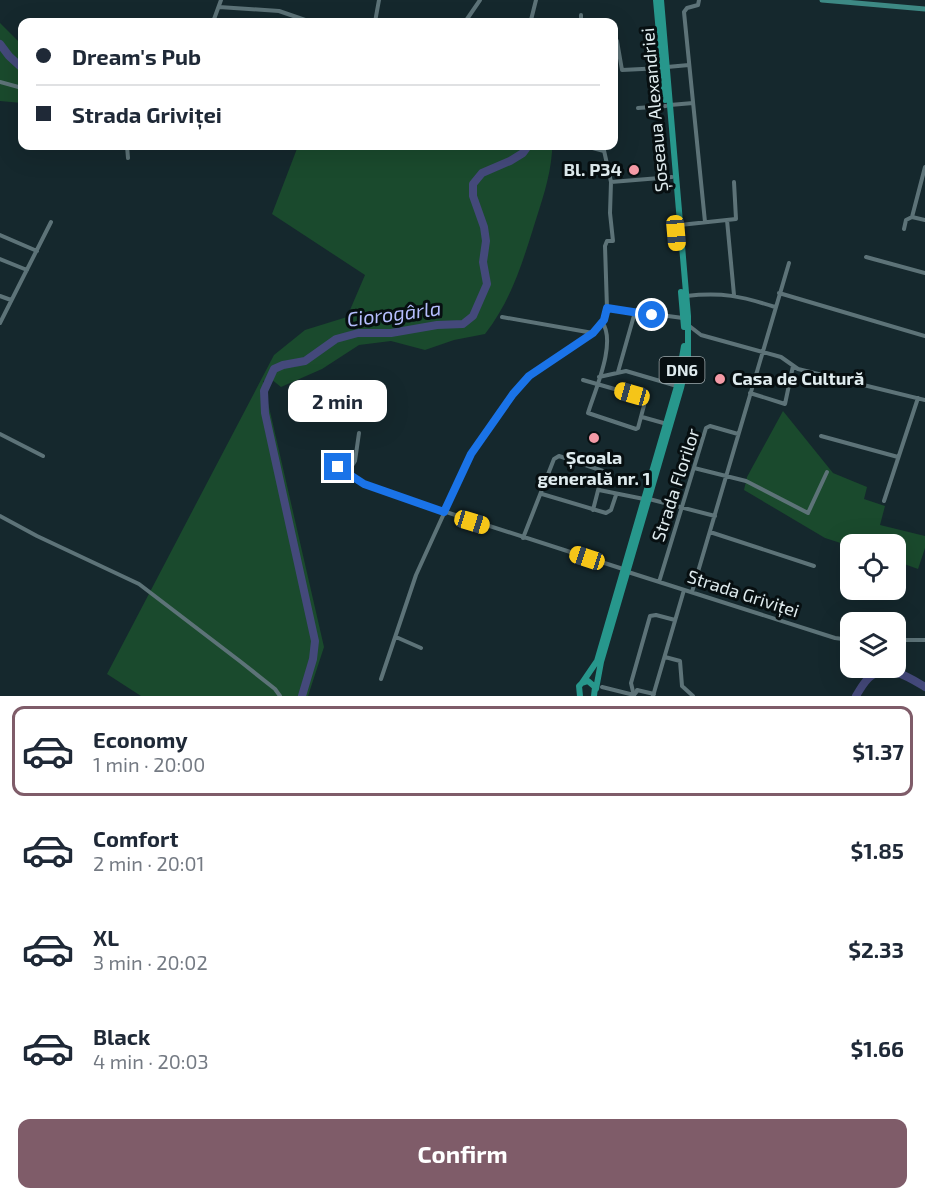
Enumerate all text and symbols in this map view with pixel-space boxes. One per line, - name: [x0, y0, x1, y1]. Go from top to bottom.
- street label: Șoseaua Alexandriei: [636, 27, 673, 193]
- text: Dream's Pub: [72, 43, 201, 69]
- text: Strada Griviței: [72, 101, 222, 127]
- place label: Bl. P34: [564, 158, 622, 180]
- marker: Bl. P34: [627, 163, 641, 177]
- car: [665, 214, 687, 252]
- water label: Ciorogârla: [345, 295, 442, 331]
- route start: [638, 301, 665, 328]
- road number: DN6: [660, 357, 704, 383]
- place label: Casa de Cultură: [732, 367, 864, 389]
- marker: Casa de Cultură: [713, 372, 727, 386]
- callout: 2 min: [288, 380, 388, 422]
- car: [612, 380, 652, 408]
- text: 2 min: [312, 389, 363, 413]
- street label: Strada Florilor: [646, 425, 704, 544]
- marker: Școala generală nr. 1: [587, 431, 601, 445]
- place label: Școala generală nr. 1: [537, 446, 651, 489]
- route end: [324, 453, 351, 480]
- car: [452, 508, 492, 536]
- map controls: [840, 534, 906, 678]
- button: locate: [840, 534, 906, 600]
- car: [567, 544, 607, 572]
- street label: Strada Griviței: [684, 565, 802, 622]
- button: layers: [840, 612, 906, 678]
- icon: car: [21, 724, 75, 778]
- text: Economy: [93, 726, 188, 752]
- text: $1.37: [852, 738, 904, 764]
- text: 1 min · 20:00: [93, 752, 205, 776]
- icon: car: [21, 823, 75, 877]
- text: Comfort: [93, 825, 178, 851]
- text: $1.85: [851, 837, 904, 863]
- text: 2 min · 20:01: [93, 851, 204, 875]
- icon: car: [21, 922, 75, 976]
- text: XL: [93, 924, 119, 950]
- text: $2.33: [848, 936, 904, 962]
- text: 3 min · 20:02: [93, 950, 208, 974]
- icon: car: [21, 1021, 75, 1075]
- text: Black: [93, 1023, 150, 1049]
- text: $1.66: [850, 1035, 904, 1061]
- text: 4 min · 20:03: [93, 1049, 209, 1073]
- button: Confirm: [18, 1119, 907, 1188]

